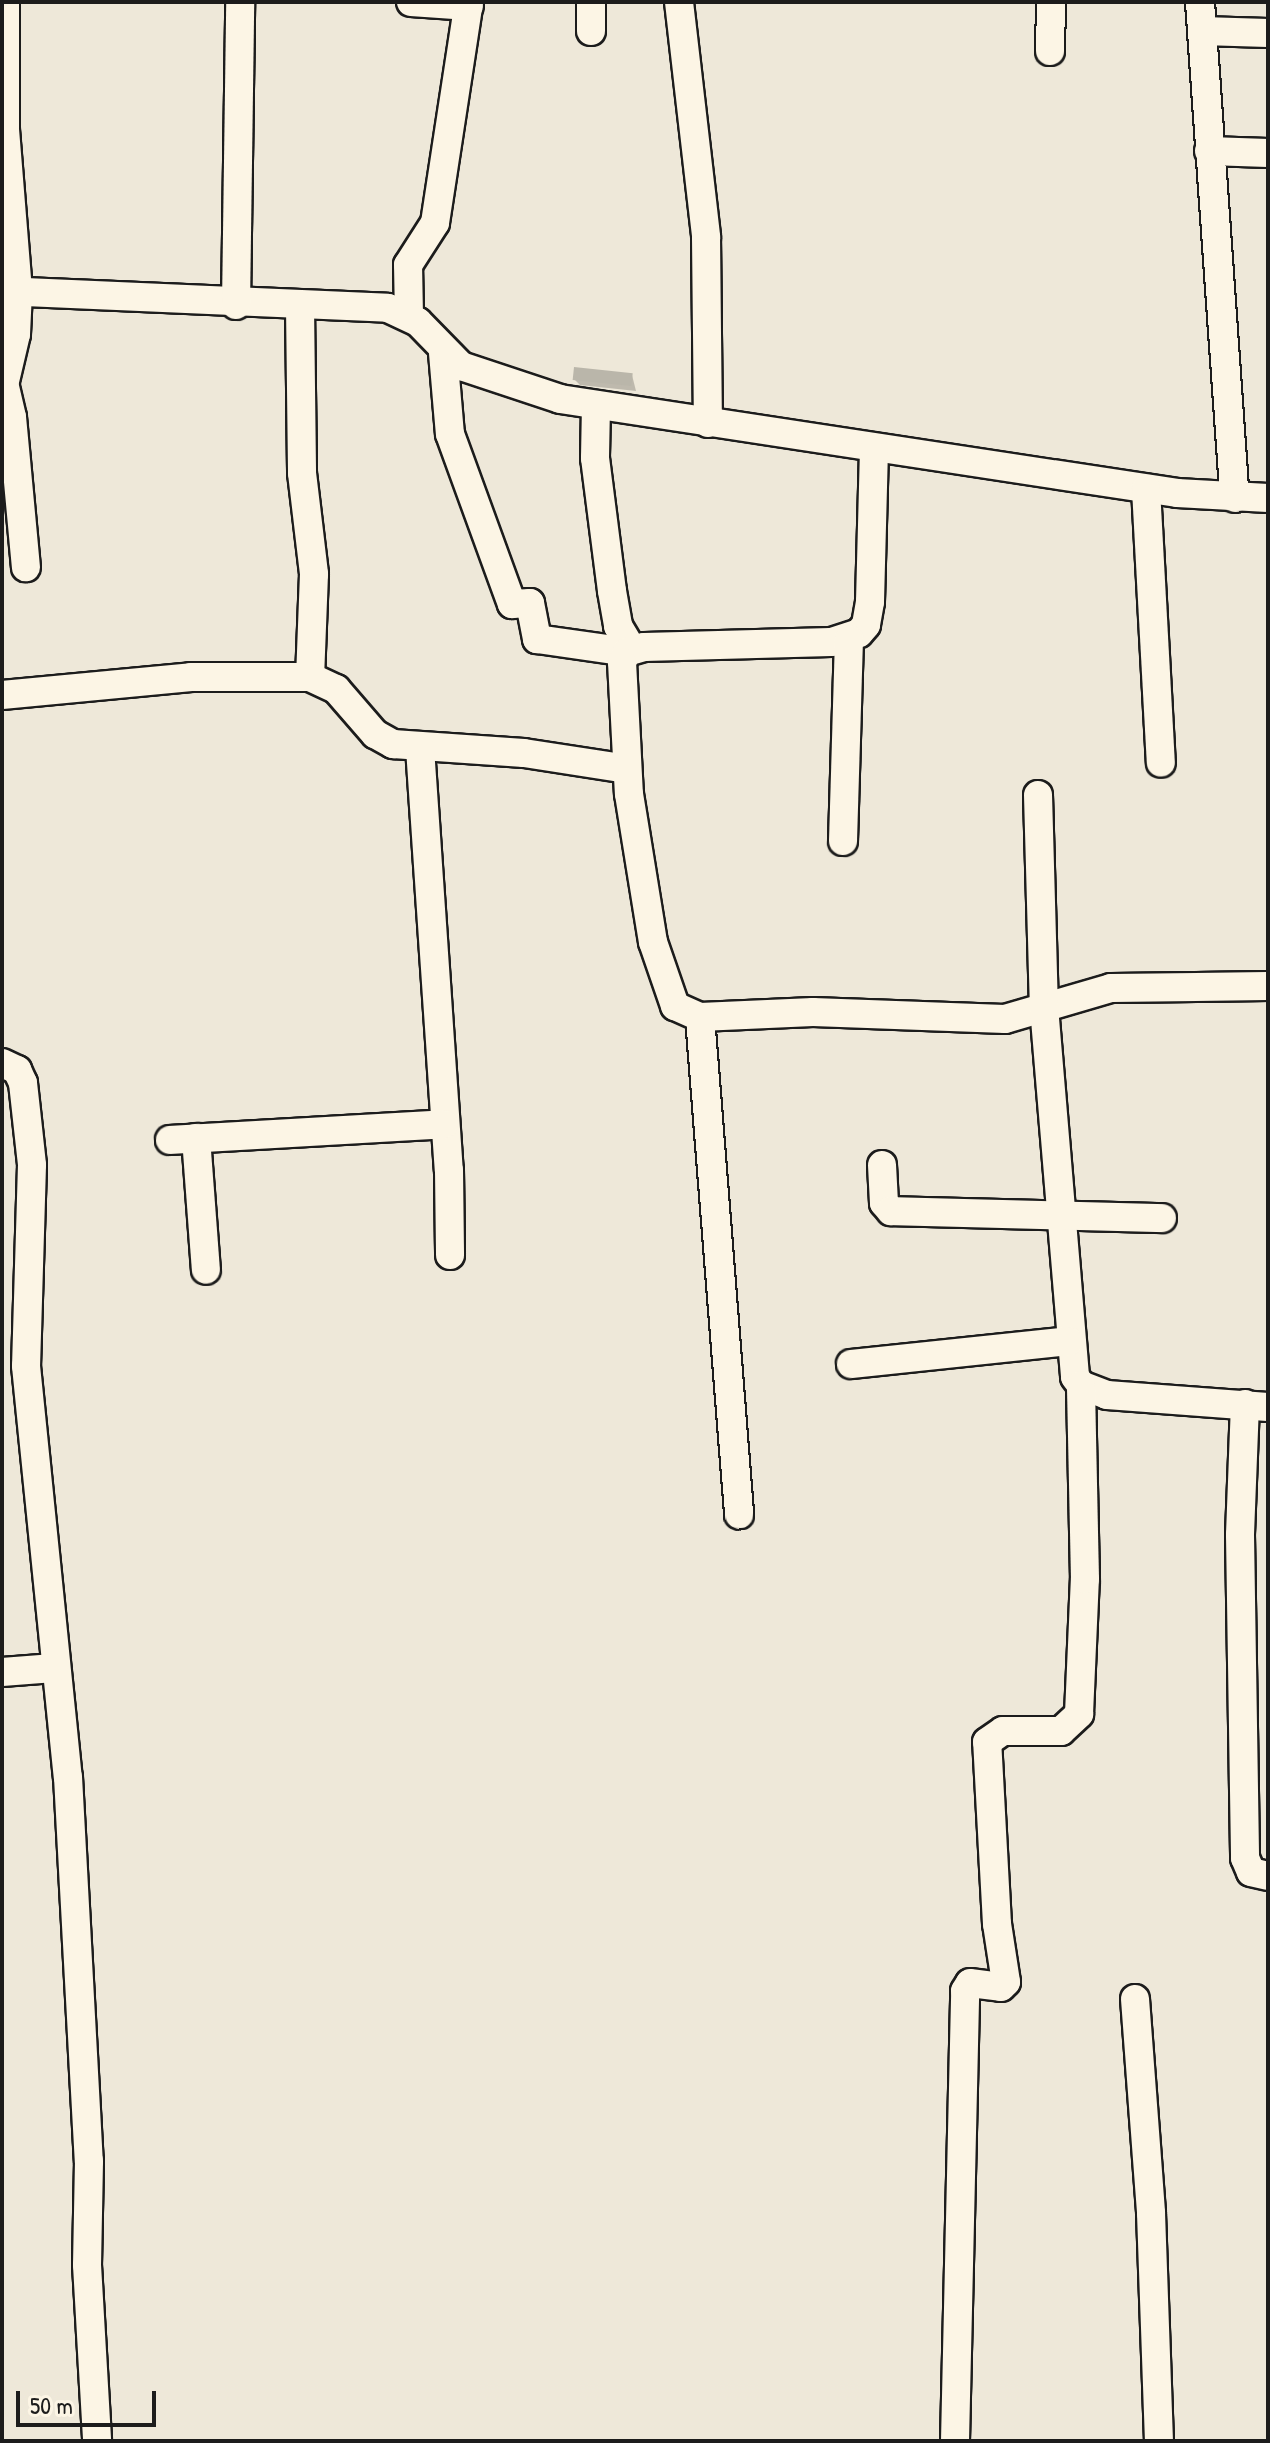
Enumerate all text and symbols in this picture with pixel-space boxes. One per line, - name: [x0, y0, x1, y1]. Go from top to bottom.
- scale bar: [20, 2375, 160, 2425]
- text: 50 m: [30, 2389, 73, 2421]

